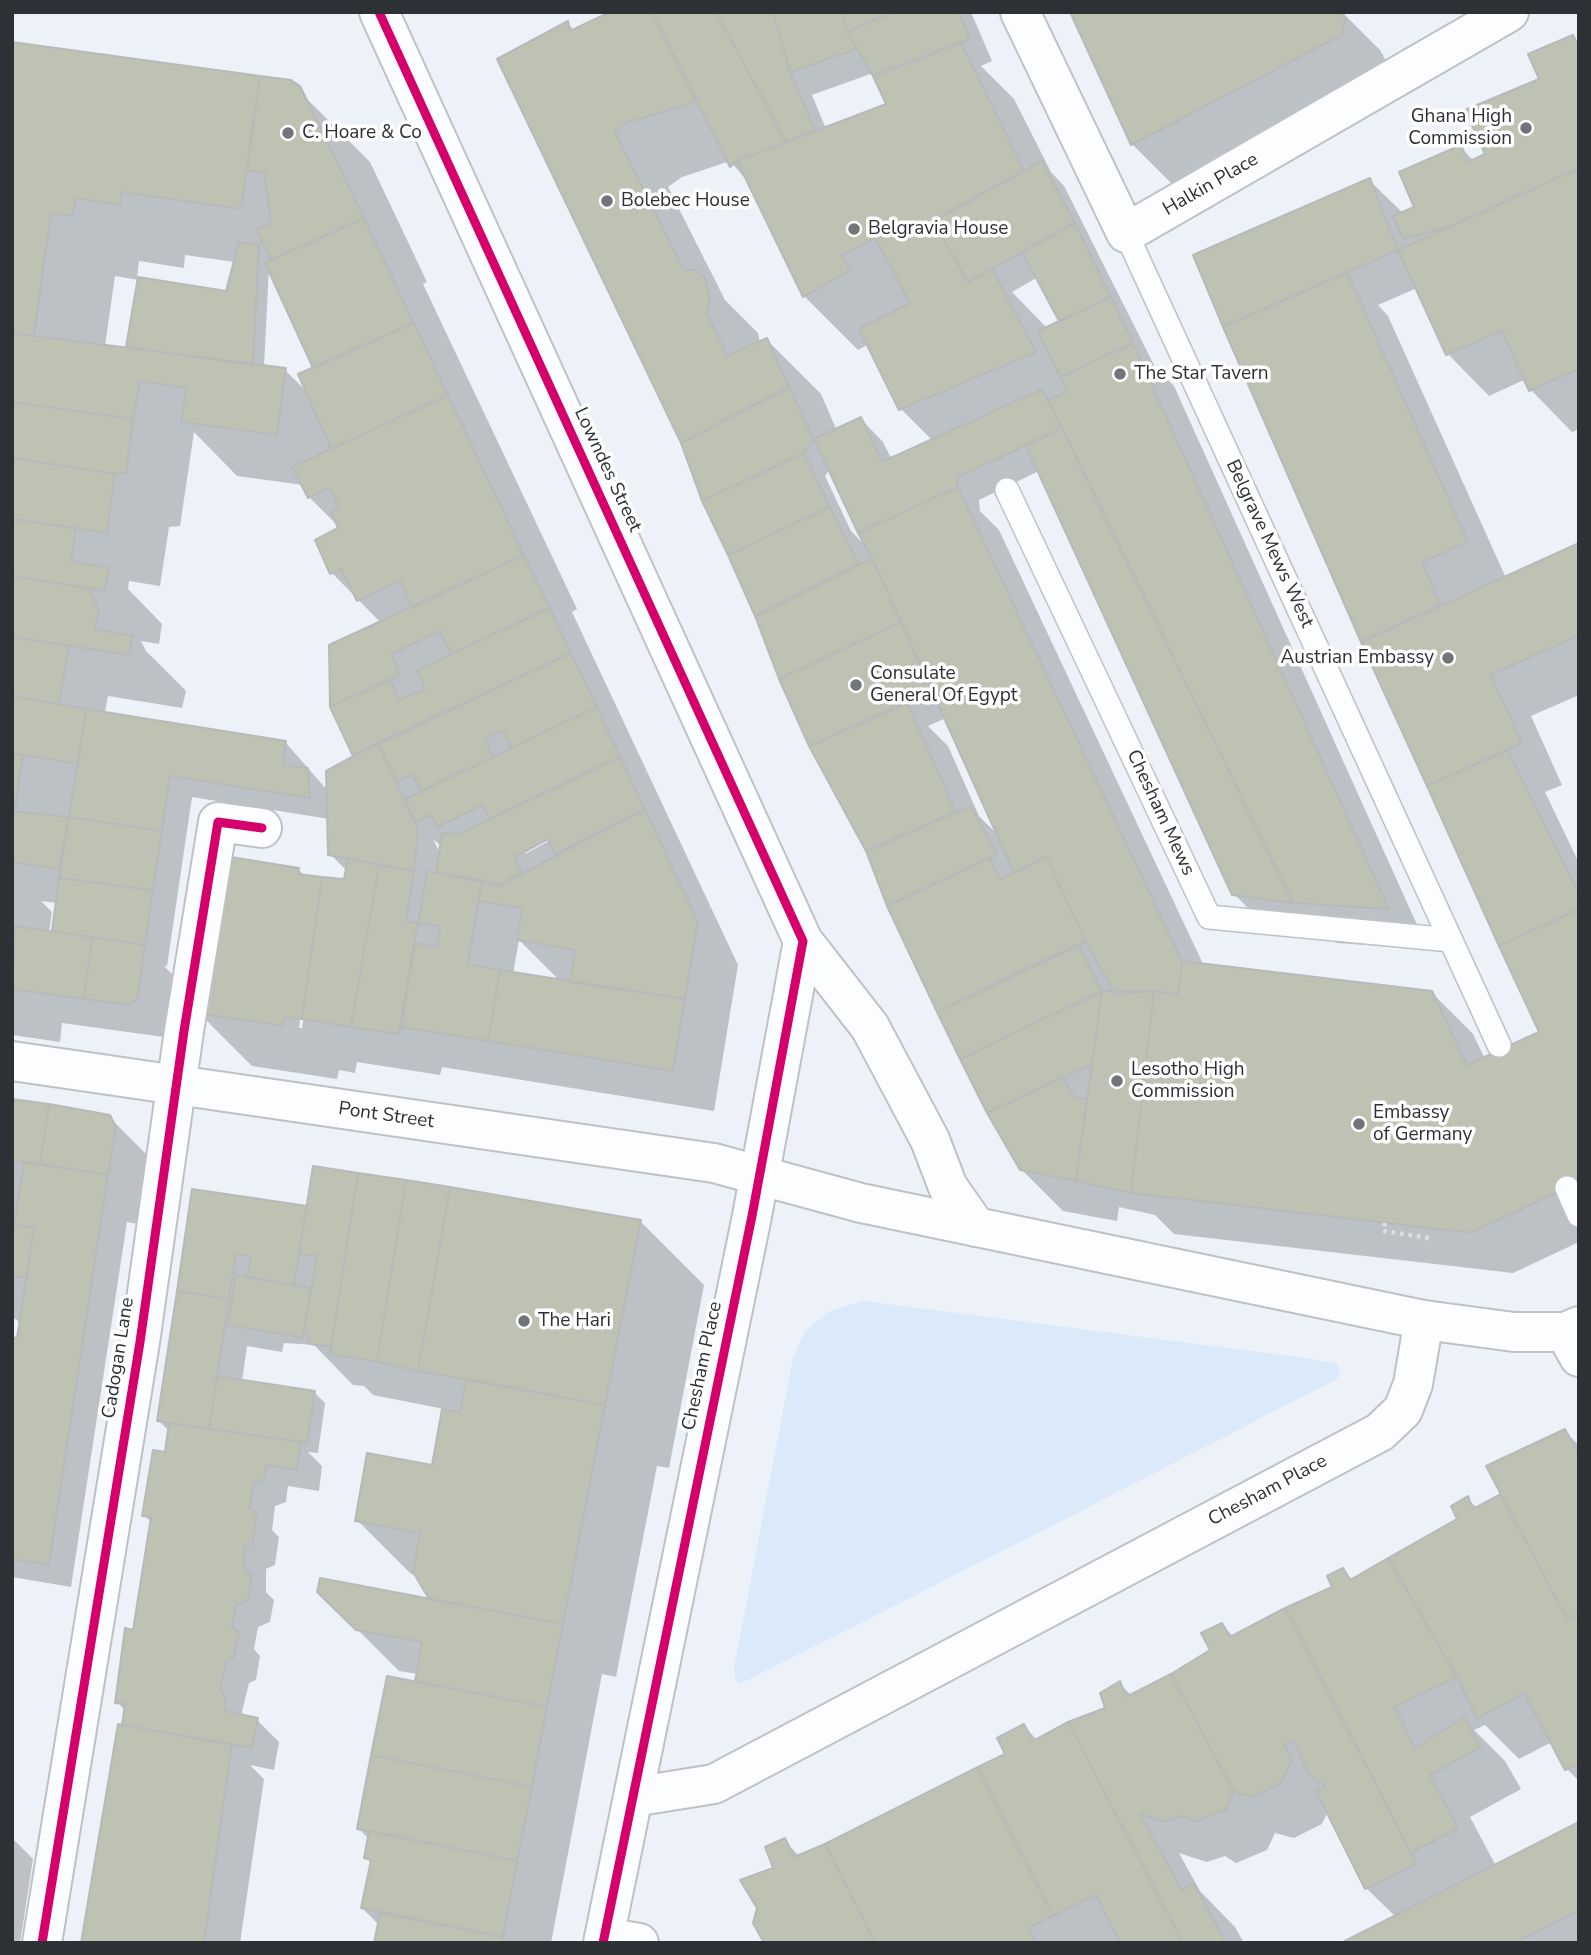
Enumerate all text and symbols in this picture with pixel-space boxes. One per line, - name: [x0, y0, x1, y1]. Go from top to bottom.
- place label: Ghana High Commission: [1408, 106, 1512, 150]
- marker: Ghana High Commission: [1518, 120, 1534, 136]
- place label: C. Hoare & Co: [302, 122, 422, 144]
- marker: C. Hoare & Co: [280, 125, 296, 141]
- street label: Halkin Place: [1159, 149, 1263, 221]
- place label: Bolebec House: [621, 190, 750, 212]
- marker: Bolebec House: [599, 193, 615, 209]
- place label: Belgravia House: [868, 218, 1008, 240]
- marker: Belgravia House: [846, 221, 862, 237]
- place label: The Star Tavern: [1134, 363, 1269, 385]
- marker: The Star Tavern: [1112, 366, 1128, 382]
- street label: Lowndes Street: [568, 404, 646, 536]
- street label: Belgrave Mews West: [1220, 456, 1318, 632]
- place label: Austrian Embassy: [1280, 647, 1434, 669]
- marker: Austrian Embassy: [1440, 650, 1456, 666]
- place label: Consulate General Of Egypt: [870, 663, 1017, 707]
- marker: Consulate General Of Egypt: [848, 677, 864, 693]
- street label: Chesham Mews: [1121, 747, 1199, 879]
- place label: Lesotho High Commission: [1131, 1059, 1245, 1103]
- marker: Lesotho High Commission: [1109, 1073, 1125, 1089]
- street label: Pont Street: [337, 1098, 435, 1134]
- place label: Embassy of Germany: [1373, 1102, 1472, 1146]
- marker: Embassy of Germany: [1351, 1116, 1367, 1132]
- street label: Cadogan Lane: [98, 1296, 140, 1420]
- street label: Chesham Place: [678, 1299, 728, 1433]
- place label: The Hari: [538, 1310, 611, 1332]
- marker: The Hari: [516, 1313, 532, 1329]
- street label: Chesham Place: [1205, 1450, 1331, 1532]

